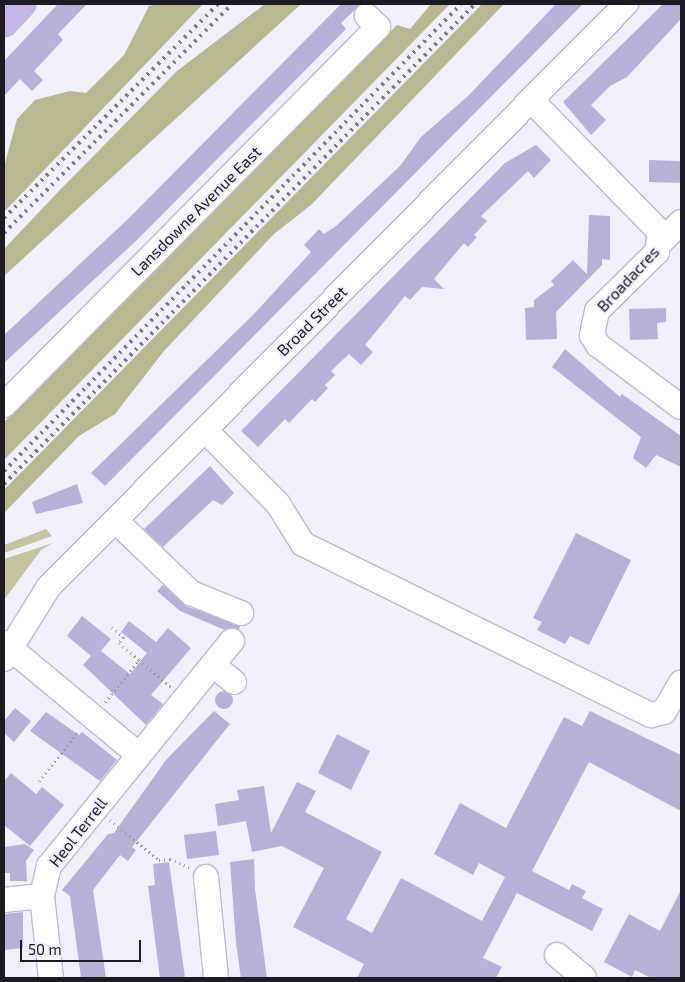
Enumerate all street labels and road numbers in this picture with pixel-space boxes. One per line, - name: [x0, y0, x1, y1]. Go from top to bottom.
- street label: Lansdowne Avenue East: [127, 142, 265, 280]
- street label: Broadacres: [593, 242, 663, 316]
- street label: Broad Street: [273, 282, 351, 360]
- street label: Heol Terrell: [45, 793, 111, 871]

